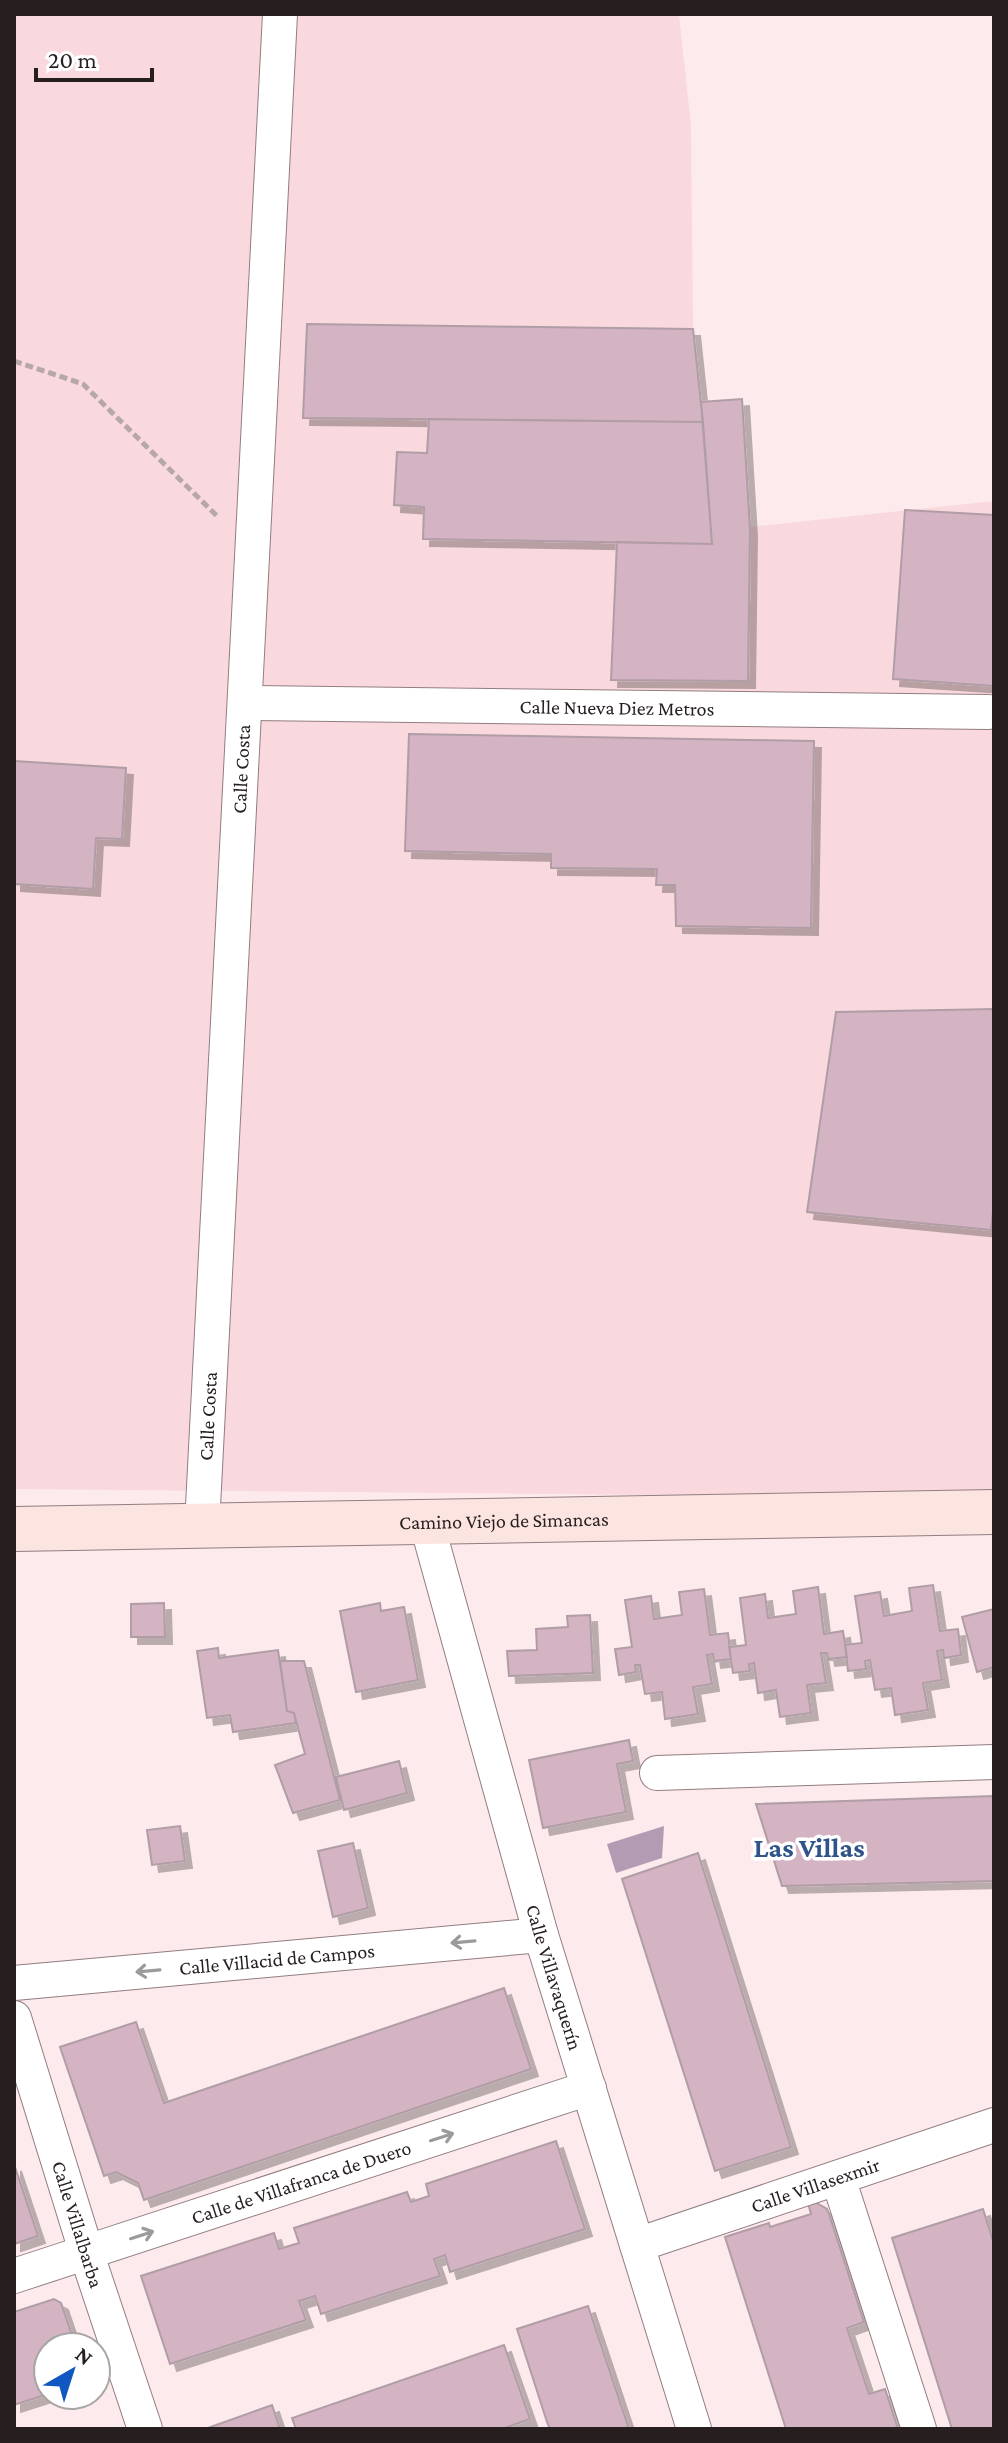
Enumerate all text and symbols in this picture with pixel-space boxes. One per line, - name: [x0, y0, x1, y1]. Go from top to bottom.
- scale bar: [36, 32, 152, 82]
- text: 20 m: [48, 46, 97, 73]
- street label: Calle Nueva Diez Metros: [519, 695, 715, 720]
- street label: Calle Costa: [228, 724, 254, 814]
- street label: Calle Costa: [194, 1371, 221, 1461]
- street label: Camino Viejo de Simancas: [399, 1508, 609, 1533]
- district label: Las Villas: [753, 1832, 865, 1863]
- street label: Calle Villavaquerín: [522, 1902, 587, 2053]
- one-way arrow: [450, 1935, 477, 1950]
- street label: Calle Villacid de Campos: [178, 1939, 376, 1979]
- one-way arrow: [135, 1964, 162, 1979]
- one-way arrow: [429, 2128, 454, 2143]
- street label: Calle de Villafranca de Duero: [188, 2136, 414, 2228]
- street label: Calle Villasexmir: [748, 2153, 882, 2217]
- street label: Calle Villalbarba: [48, 2158, 108, 2291]
- one-way arrow: [129, 2227, 154, 2242]
- north arrow: [32, 2331, 112, 2411]
- text: N: [71, 2341, 98, 2370]

